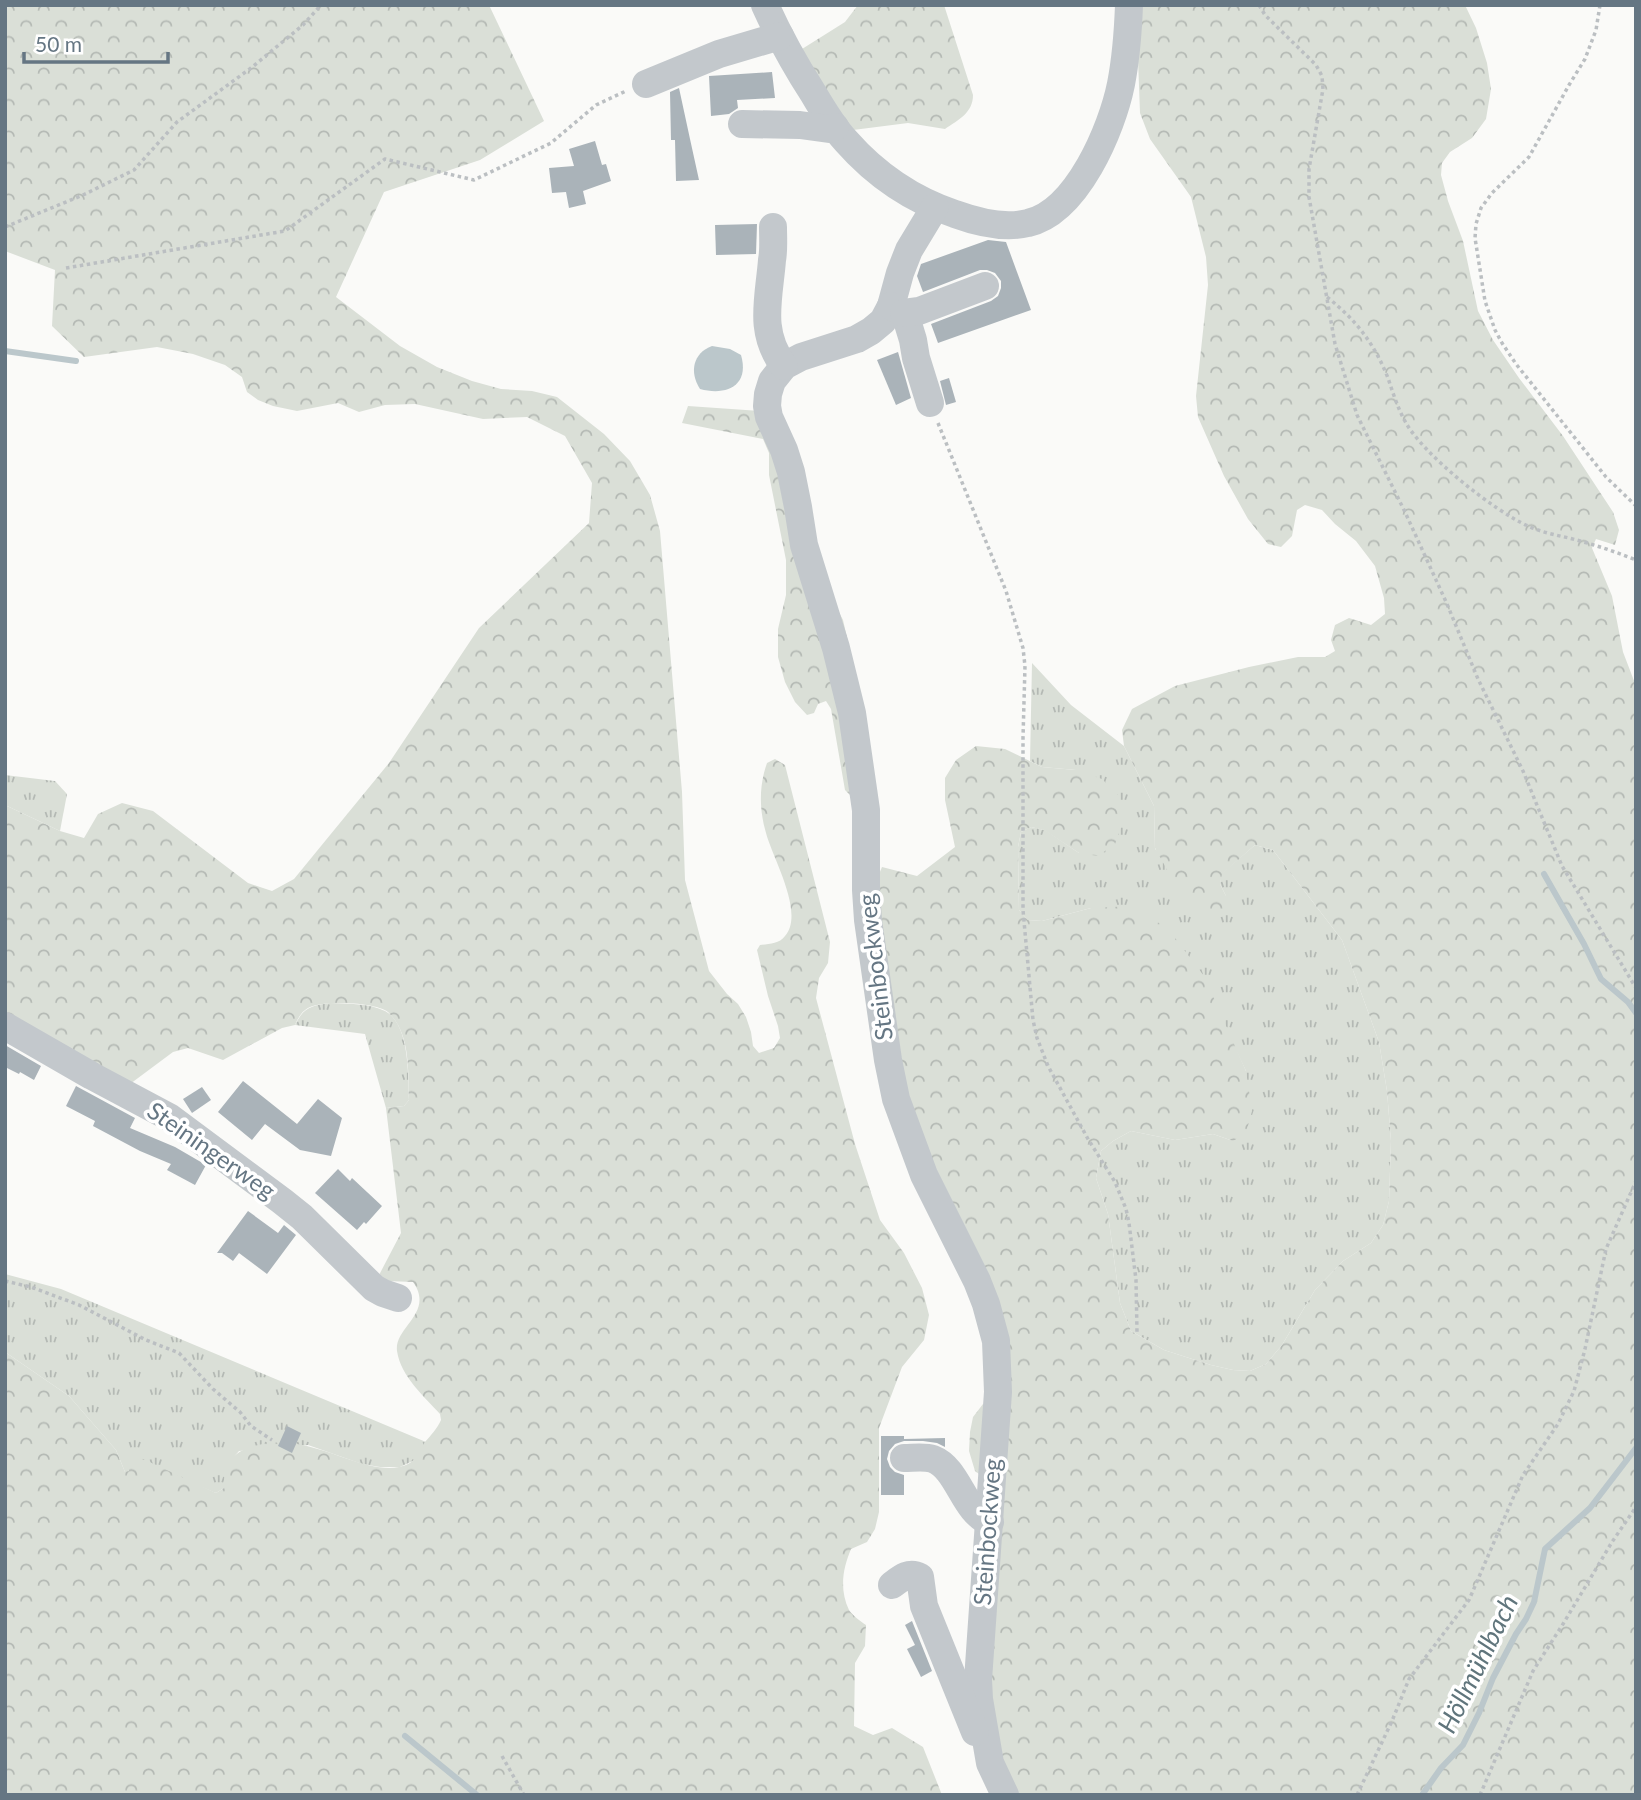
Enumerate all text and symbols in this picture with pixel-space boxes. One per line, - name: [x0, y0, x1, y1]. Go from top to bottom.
- scale bar: [24, 21, 168, 65]
- text: 50 m: [35, 31, 82, 56]
- street label: Steinbockweg: [851, 892, 898, 1042]
- street label: Steiningerweg: [142, 1095, 281, 1205]
- street label: Steinbockweg: [967, 1457, 1006, 1606]
- water label: Höllmühlbach: [1430, 1589, 1524, 1738]

